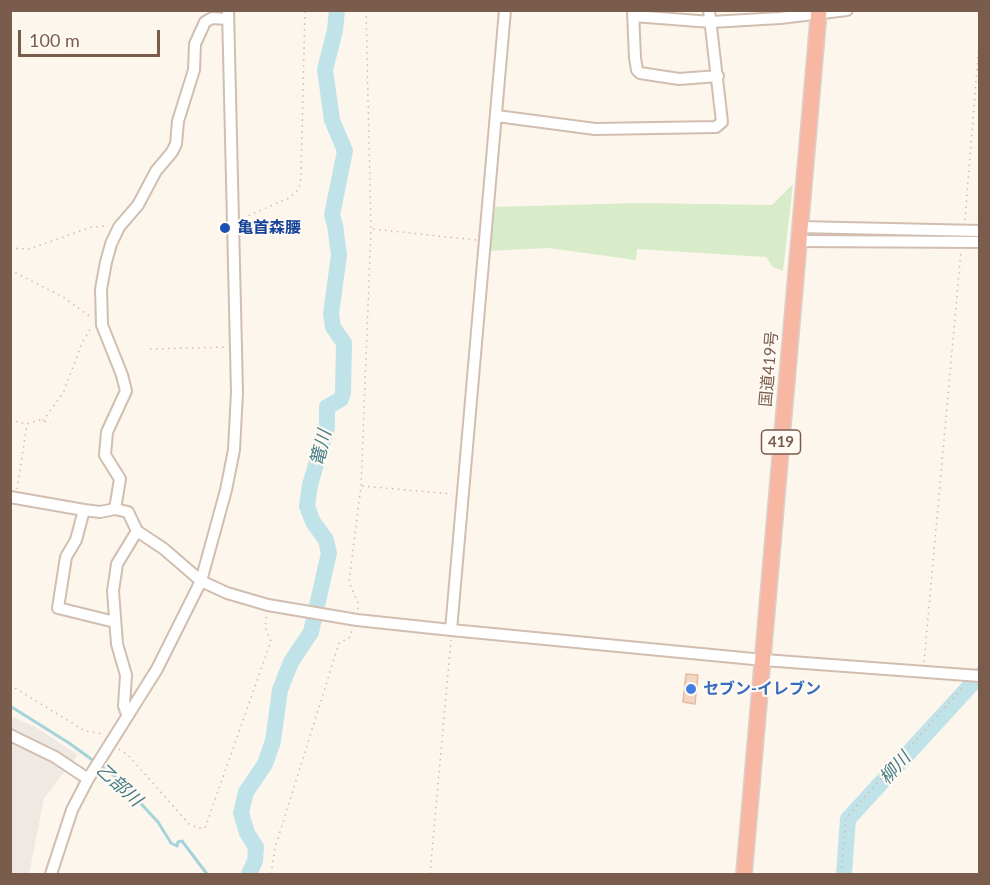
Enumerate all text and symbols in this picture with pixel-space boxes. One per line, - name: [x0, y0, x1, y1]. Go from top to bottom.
- scale bar: [21, 18, 164, 56]
- text: 100 m: [29, 29, 80, 51]
- place label: 亀首森腰: [237, 218, 301, 238]
- marker: 亀首森腰: [218, 221, 232, 235]
- street label: 国道419号: [756, 330, 782, 408]
- water label: 篭川: [306, 428, 336, 468]
- road number: 419: [762, 430, 800, 454]
- place label: セブン-イレブン: [703, 679, 821, 699]
- marker: セブン-イレブン: [684, 682, 698, 696]
- water label: 柳川: [875, 747, 915, 789]
- water label: 乙部川: [92, 759, 146, 811]

